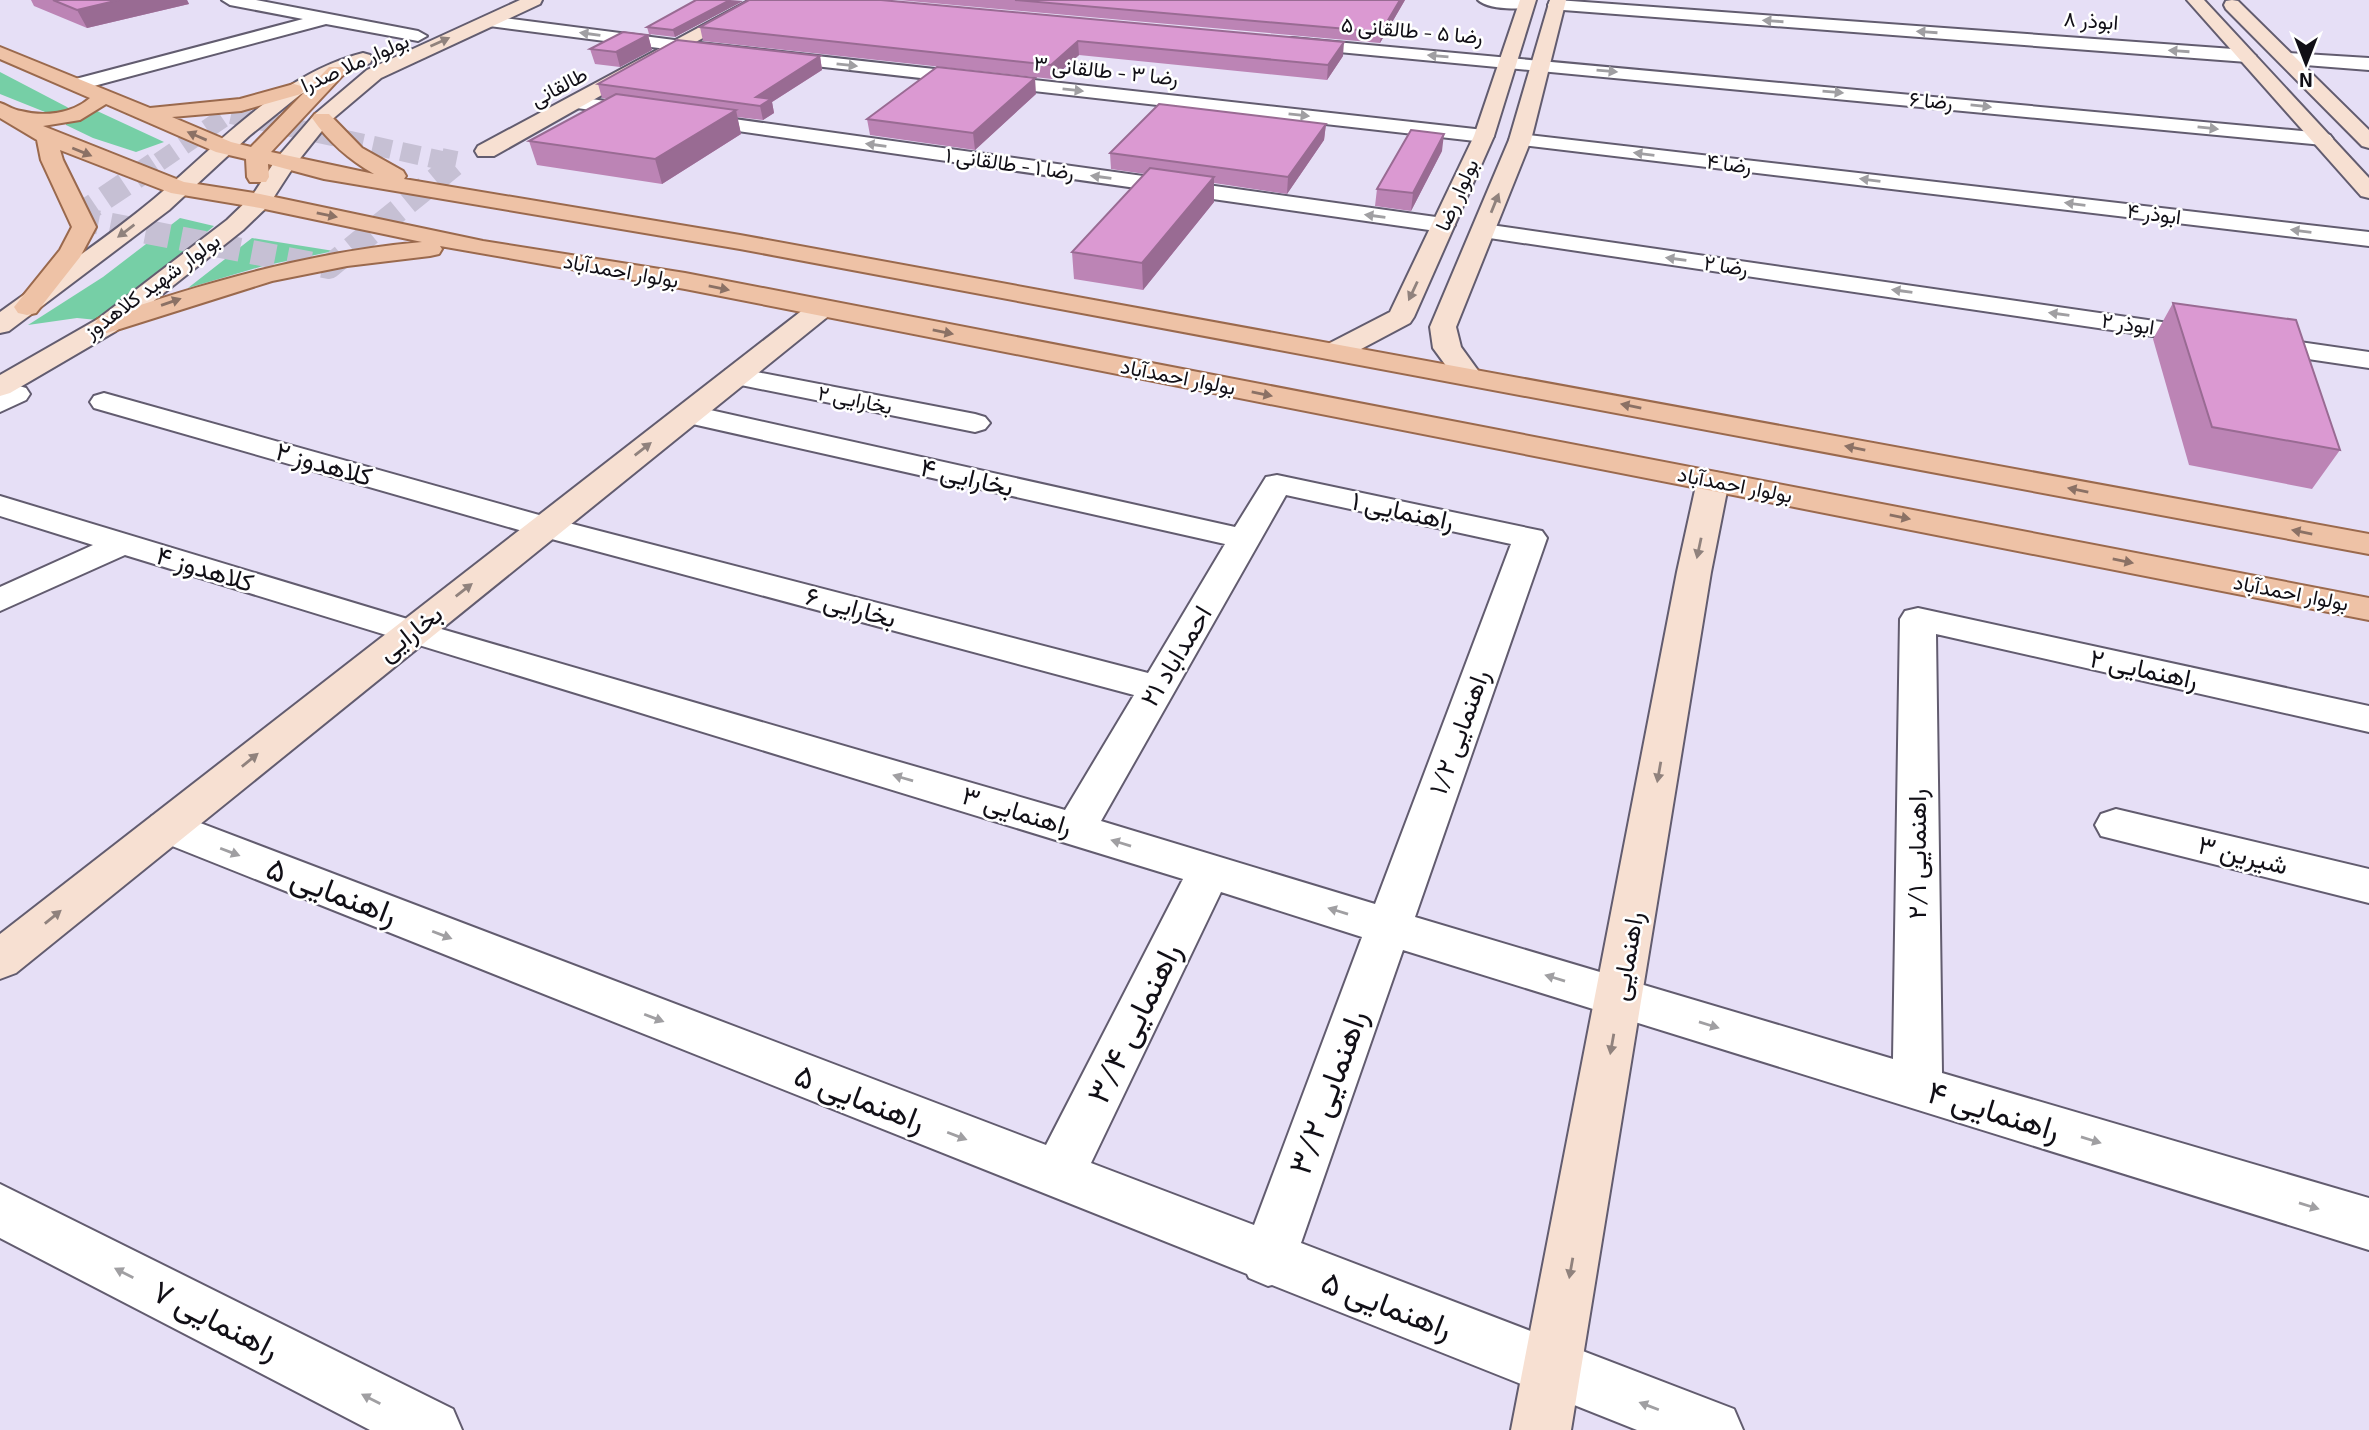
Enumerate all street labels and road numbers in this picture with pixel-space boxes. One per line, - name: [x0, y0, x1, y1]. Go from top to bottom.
- street label: ابوذر ۸: [2063, 5, 2119, 36]
- street label: رضا ۵ - طالقانی ۵: [1340, 11, 1484, 50]
- street label: بولوار ملا صدرا: [297, 27, 413, 98]
- street label: رضا ۳ - طالقانی ۳: [1032, 49, 1180, 92]
- street label: طالقانی: [526, 60, 591, 112]
- street label: رضا ۶: [1908, 85, 1954, 116]
- street label: رضا ۱ - طالقانی ۱: [944, 141, 1076, 186]
- street label: رضا ۴: [1705, 147, 1753, 180]
- street label: بولوار رضا: [1429, 154, 1484, 235]
- street label: ابوذر ۴: [2125, 197, 2183, 230]
- street label: بولوار شهید کلاهدوز: [77, 227, 225, 345]
- street label: بولوار احمدآباد: [561, 247, 681, 294]
- street label: رضا ۲: [1702, 249, 1750, 282]
- street label: ابوذر ۲: [2100, 306, 2156, 341]
- street label: بولوار احمدآباد: [1118, 352, 1238, 401]
- street label: بخارایی ۲: [816, 379, 895, 420]
- street label: کلاهدوز ۲: [272, 434, 376, 493]
- street label: بخارایی ۴: [917, 450, 1017, 503]
- street label: بولوار احمدآباد: [1675, 460, 1795, 509]
- street label: راهنمایی ۱: [1349, 484, 1457, 537]
- street label: کلاهدوز ۴: [152, 538, 258, 599]
- street label: بولوار احمدآباد: [2231, 568, 2351, 617]
- street label: بخارایی ۶: [802, 579, 900, 634]
- street label: بخارایی: [370, 597, 449, 668]
- street label: احمداباد ۲۱: [1133, 599, 1218, 712]
- street label: راهنمایی ۲: [2087, 641, 2201, 696]
- street label: راهنمایی ۱/۲: [1421, 665, 1496, 799]
- street label: راهنمایی ۳: [958, 778, 1076, 843]
- street label: راهنمایی ۲/۱: [1900, 789, 1933, 919]
- street label: شیرین ۳: [2195, 827, 2292, 882]
- street label: راهنمایی ۵: [261, 847, 403, 934]
- street label: راهنمایی: [1602, 909, 1651, 1003]
- street label: راهنمایی ۳/۴: [1077, 936, 1190, 1110]
- street label: راهنمایی ۳/۲: [1279, 1004, 1376, 1180]
- street label: راهنمایی ۵: [789, 1054, 931, 1141]
- street label: راهنمایی ۴: [1923, 1071, 2065, 1150]
- street label: راهنمایی ۵: [1316, 1261, 1458, 1348]
- street label: راهنمایی ۷: [146, 1270, 287, 1369]

